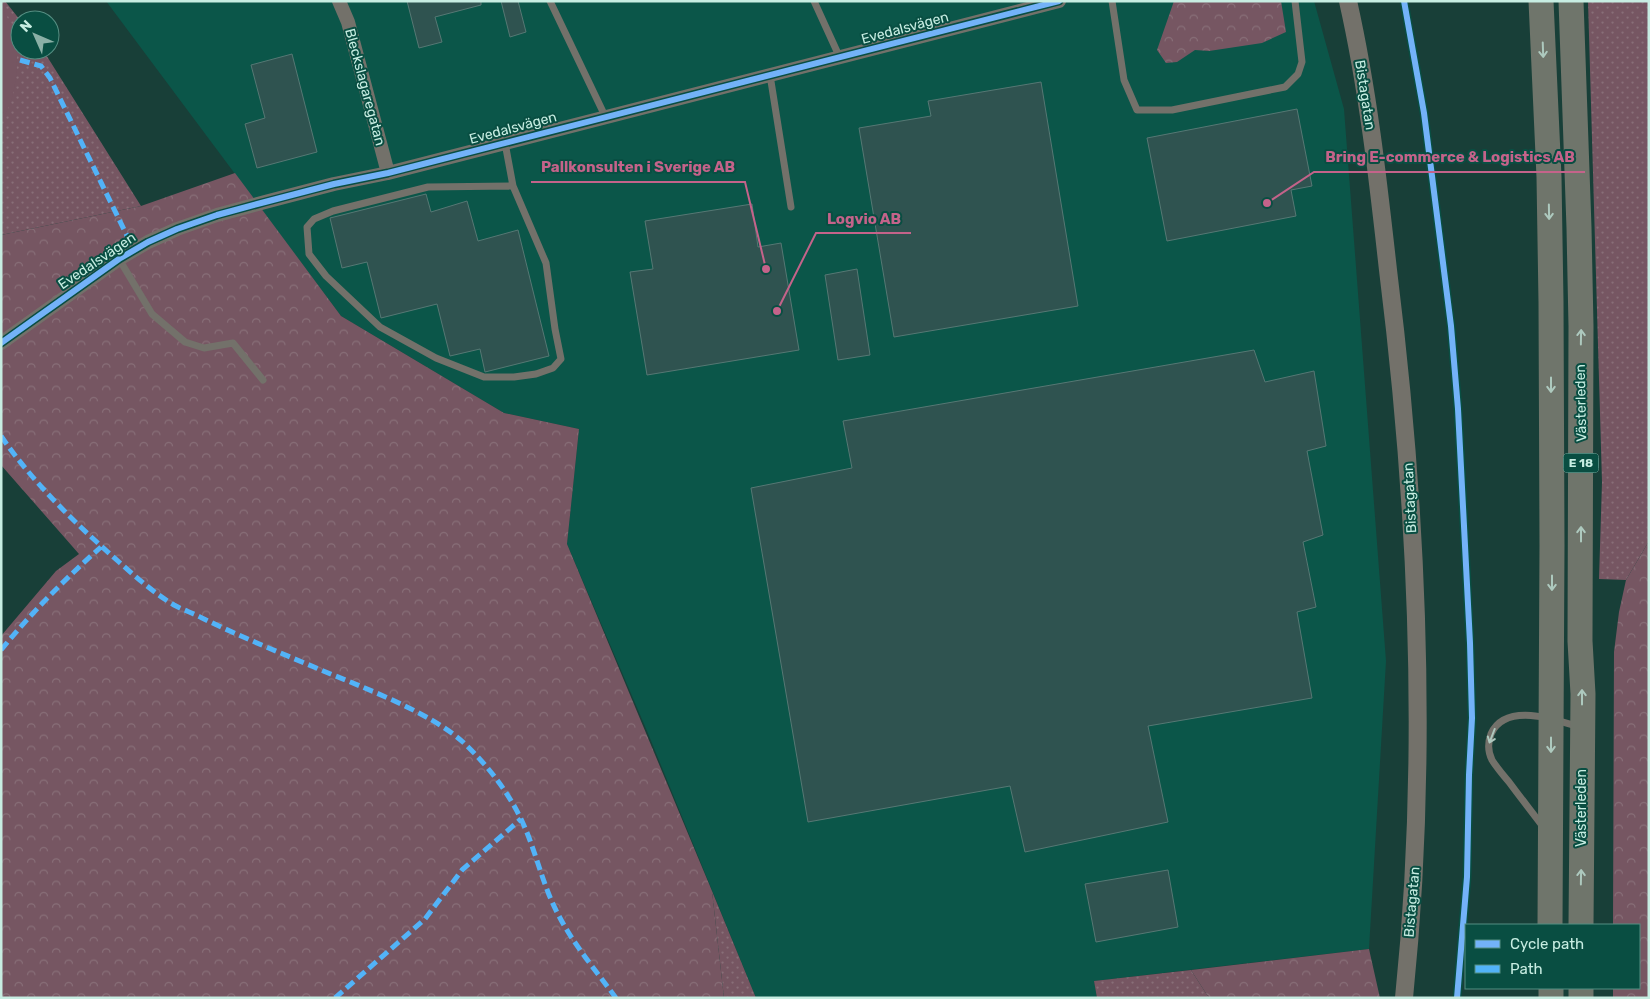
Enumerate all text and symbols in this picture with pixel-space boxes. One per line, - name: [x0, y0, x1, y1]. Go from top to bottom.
- street label: Evedalsvägen: [859, 8, 951, 48]
- north arrow: [10, 10, 60, 60]
- text: N: [17, 17, 36, 36]
- street label: Bleckslagaregatan: [341, 27, 389, 147]
- one-way arrow: [1538, 42, 1547, 58]
- street label: Bistagatan: [1351, 59, 1379, 131]
- street label: Evedalsvägen: [467, 108, 559, 148]
- callout: Bring E-commerce & Logistics AB: [1314, 142, 1585, 172]
- text: Bring E-commerce & Logistics AB: [1325, 148, 1575, 166]
- callout: Pallkonsulten i Sverige AB: [531, 152, 745, 182]
- text: Pallkonsulten i Sverige AB: [541, 158, 735, 176]
- callout: Logvio AB: [816, 203, 911, 233]
- one-way arrow: [1544, 204, 1554, 220]
- text: Logvio AB: [827, 210, 901, 228]
- street label: Evedalsvägen: [55, 229, 139, 293]
- one-way arrow: [1576, 329, 1586, 345]
- street label: Västerleden: [1572, 364, 1590, 442]
- one-way arrow: [1546, 377, 1556, 393]
- road number: E 18: [1564, 453, 1598, 472]
- street label: Bistagatan: [1400, 462, 1420, 534]
- one-way arrow: [1576, 526, 1585, 542]
- one-way arrow: [1547, 574, 1557, 591]
- one-way arrow: [1577, 689, 1587, 705]
- one-way arrow: [1487, 728, 1496, 743]
- one-way arrow: [1546, 737, 1556, 753]
- street label: Västerleden: [1573, 769, 1590, 847]
- street label: Bistagatan: [1400, 866, 1424, 938]
- one-way arrow: [1576, 869, 1586, 885]
- legend: [1465, 924, 1640, 989]
- text: Cycle path: [1510, 935, 1584, 953]
- text: Path: [1510, 960, 1543, 978]

